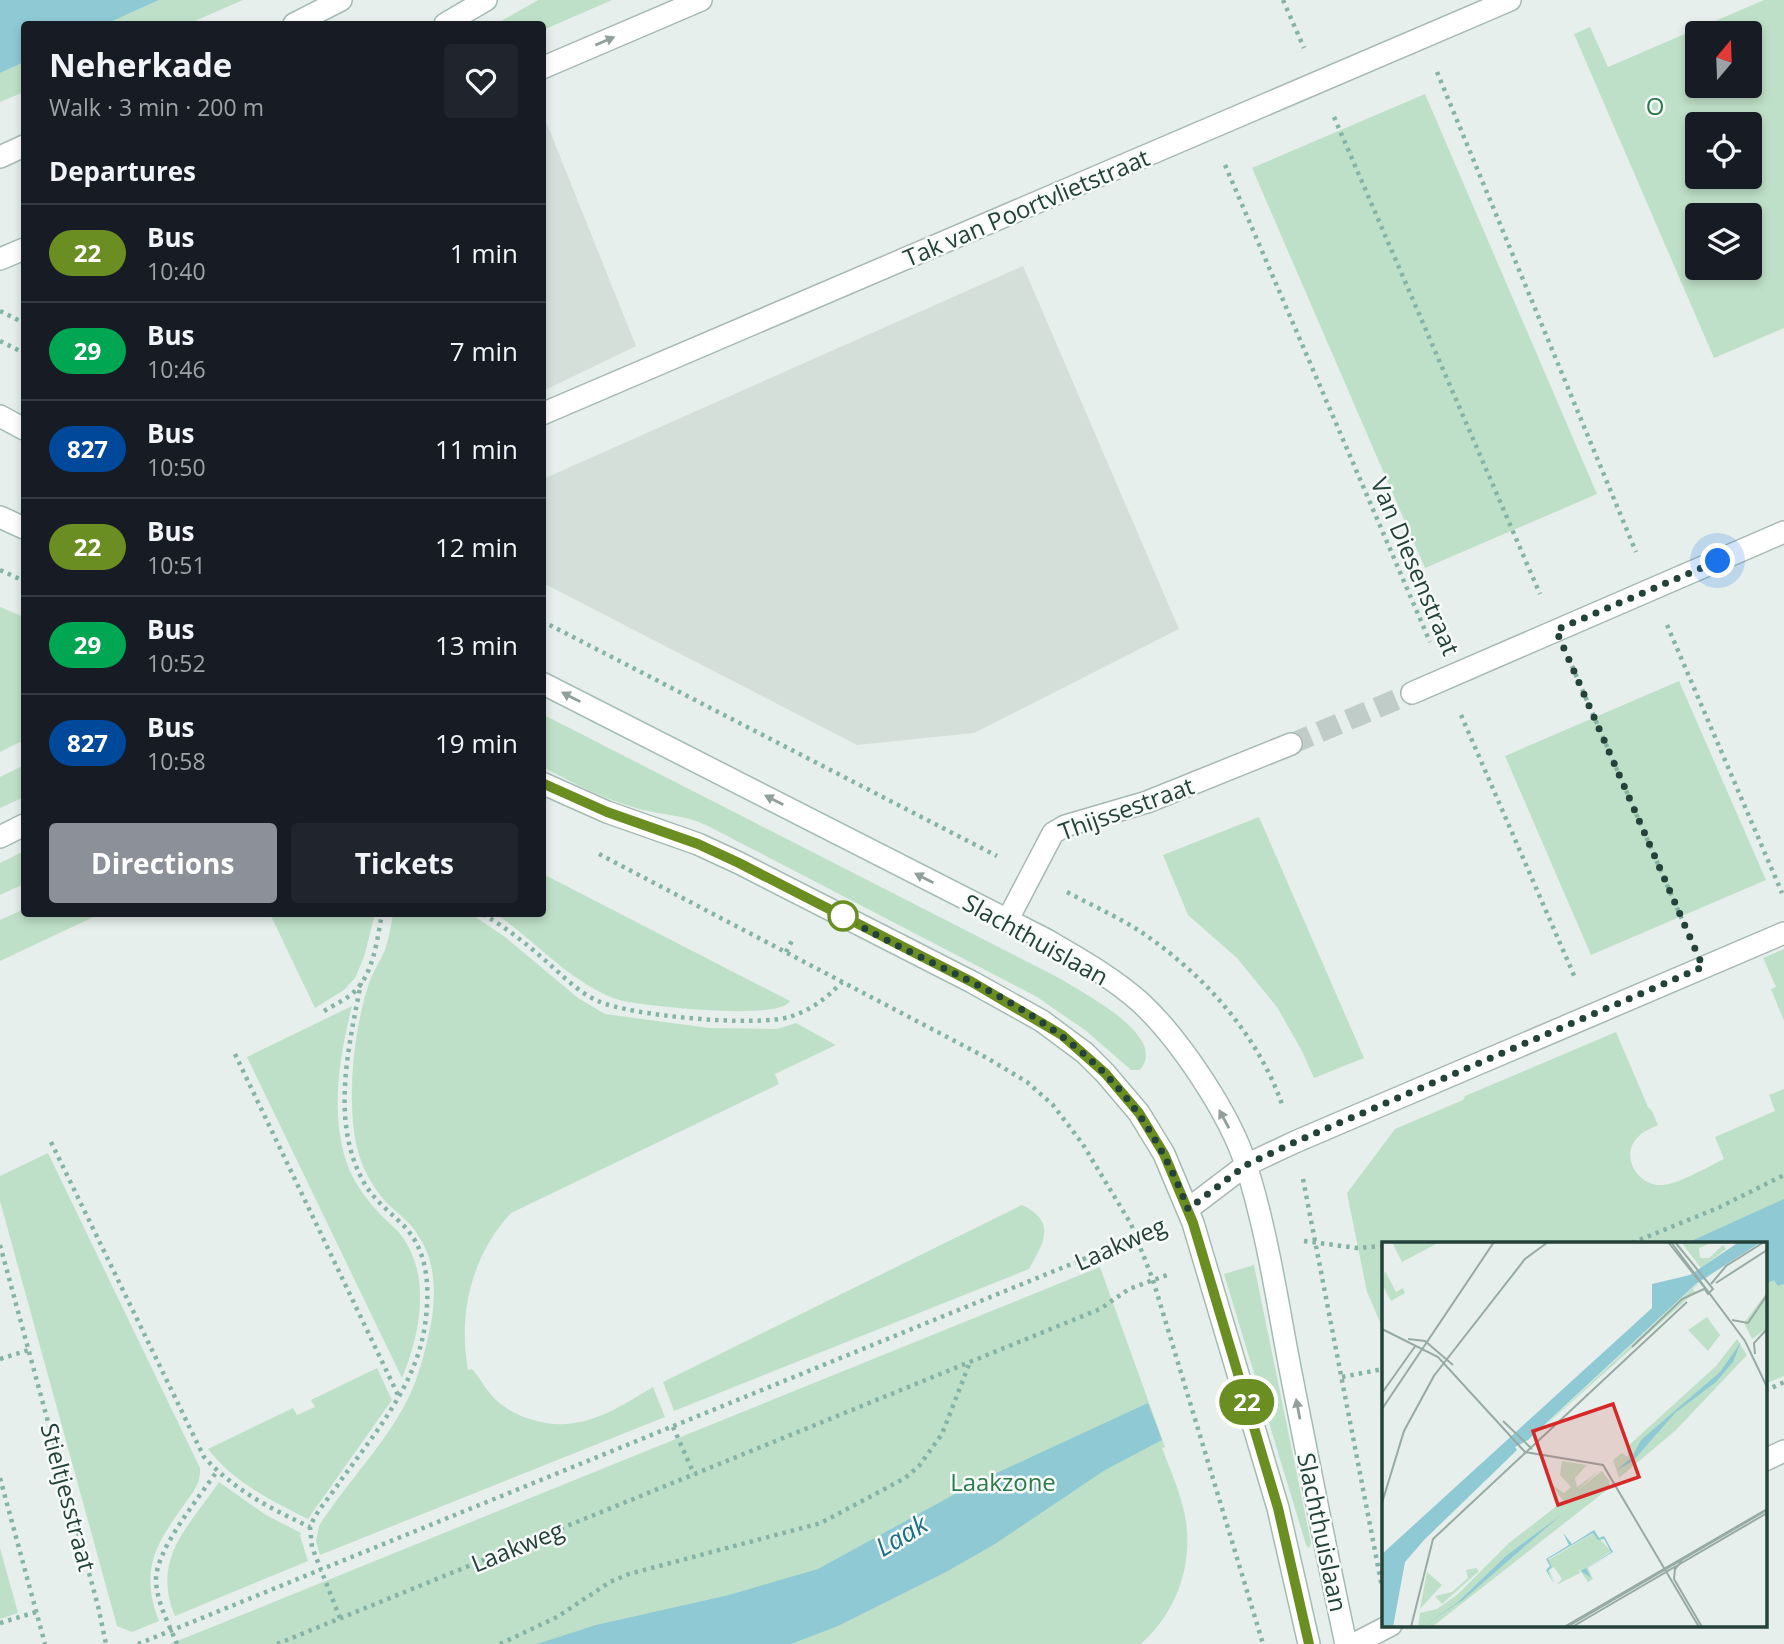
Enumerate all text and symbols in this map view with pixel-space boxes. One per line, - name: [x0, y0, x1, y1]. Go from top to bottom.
- north arrow: [1685, 21, 1762, 98]
- map controls: [1685, 21, 1762, 280]
- one-way arrow: [595, 35, 615, 47]
- text: Neherkade: [49, 42, 232, 87]
- button: heart: [444, 44, 518, 118]
- park label: O: [1646, 89, 1664, 122]
- text: Walk · 3 min · 200 m: [49, 91, 264, 123]
- button: locate: [1685, 112, 1762, 189]
- street label: Tak van Poortvlietstraat: [898, 140, 1154, 274]
- text: Departures: [49, 153, 196, 189]
- button: layers: [1685, 203, 1762, 280]
- text: Bus: [147, 219, 194, 255]
- text: 1 min: [450, 235, 518, 271]
- text: 22: [74, 236, 101, 269]
- text: 10:40: [147, 255, 206, 287]
- text: Bus: [147, 317, 194, 353]
- text: 7 min: [450, 333, 518, 369]
- text: 29: [74, 334, 101, 367]
- text: 10:46: [147, 353, 206, 385]
- text: Bus: [147, 415, 194, 451]
- text: 11 min: [435, 431, 518, 467]
- text: 827: [67, 432, 108, 465]
- text: 10:50: [147, 451, 206, 483]
- street label: Van Diesenstraat: [1364, 472, 1468, 660]
- text: Bus: [147, 513, 194, 549]
- text: 12 min: [435, 529, 518, 565]
- text: 22: [74, 530, 101, 563]
- your location: [1700, 543, 1735, 578]
- text: 10:51: [147, 549, 206, 581]
- text: Bus: [147, 611, 194, 647]
- text: 13 min: [435, 627, 518, 663]
- text: 29: [74, 628, 101, 661]
- text: 10:52: [147, 647, 206, 679]
- one-way arrow: [561, 692, 581, 703]
- text: Bus: [147, 709, 194, 745]
- text: 19 min: [435, 725, 518, 761]
- text: 827: [67, 726, 108, 759]
- text: 10:58: [147, 745, 206, 777]
- street label: Thijssestraat: [1054, 768, 1198, 848]
- one-way arrow: [764, 794, 783, 806]
- button: Directions: [49, 823, 277, 903]
- button: Tickets: [291, 823, 518, 903]
- one-way arrow: [914, 872, 934, 884]
- street label: Slachthuislaan: [957, 885, 1115, 993]
- unlabelled marker: [828, 901, 858, 931]
- one-way arrow: [1218, 1109, 1230, 1128]
- street label: Laakweg: [1069, 1208, 1171, 1278]
- inset map: [1382, 1242, 1766, 1626]
- line badge: 22: [1216, 1379, 1278, 1425]
- text: 22: [1233, 1385, 1261, 1418]
- one-way arrow: [1292, 1398, 1303, 1420]
- street label: Stieltjesstraat: [33, 1419, 105, 1575]
- street label: Slachthuislaan: [1290, 1449, 1356, 1615]
- park label: Laakzone: [950, 1465, 1056, 1498]
- water label: Laak: [868, 1505, 935, 1564]
- street label: Laakweg: [466, 1513, 568, 1579]

